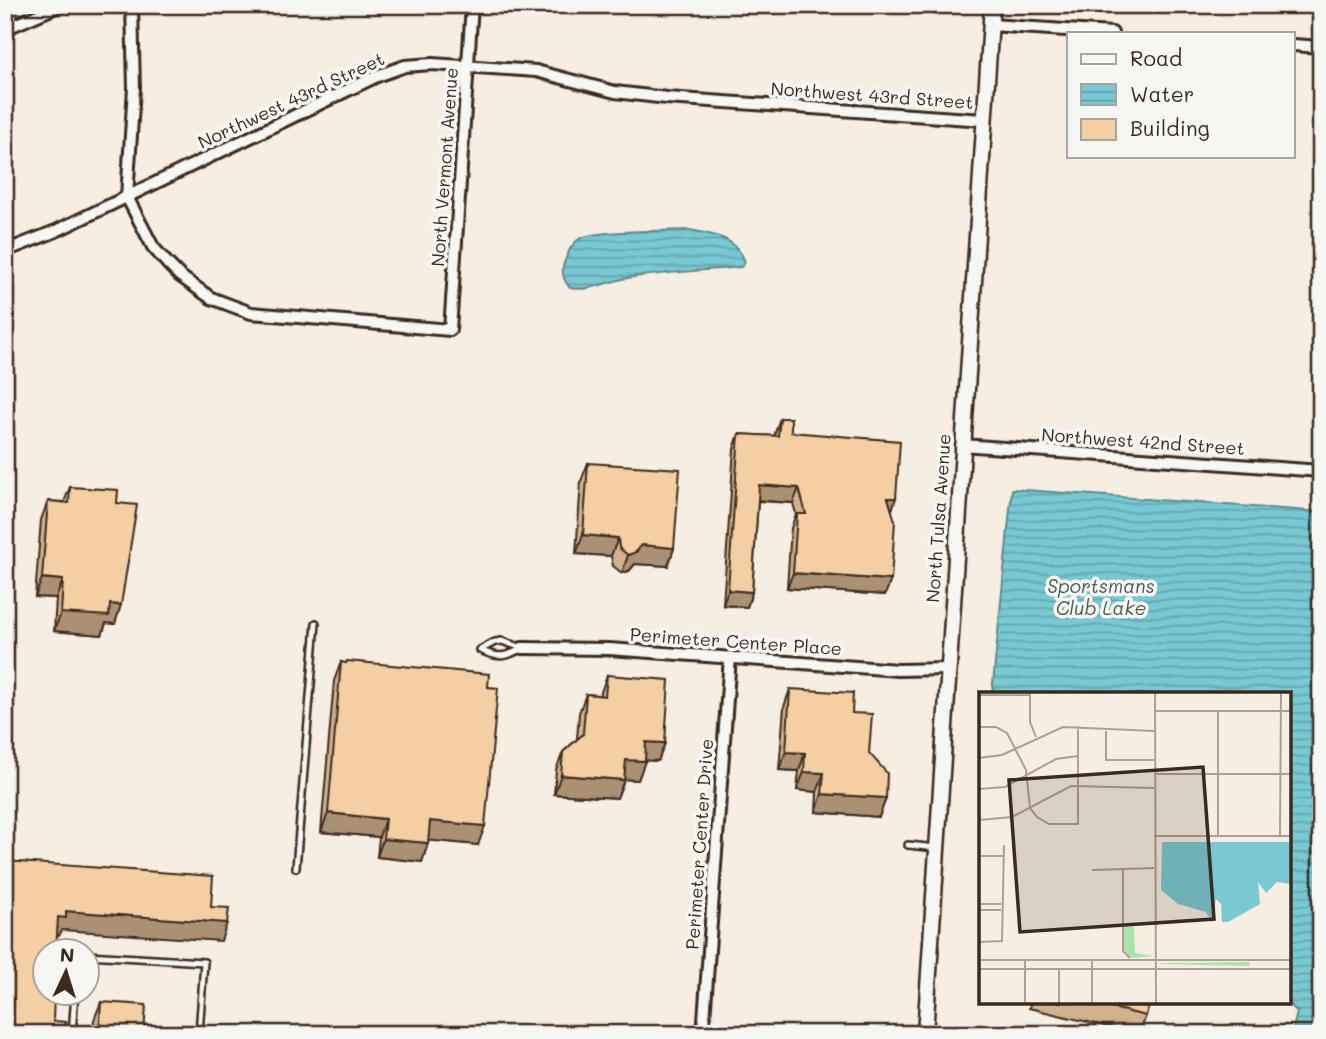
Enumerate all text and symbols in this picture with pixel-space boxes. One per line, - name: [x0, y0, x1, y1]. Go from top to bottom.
- legend: [1067, 32, 1294, 158]
- text: Road: [1130, 44, 1182, 71]
- street label: Northwest 43rd Street: [194, 46, 388, 154]
- street label: North Vermont Avenue: [425, 67, 463, 267]
- street label: Northwest 43rd Street: [770, 76, 974, 114]
- text: Water: [1130, 80, 1194, 107]
- text: Building: [1130, 114, 1210, 141]
- street label: Northwest 42nd Street: [1041, 422, 1245, 460]
- street label: North Tulsa Avenue: [920, 433, 956, 603]
- water label: Sportsmans Club Lake: [1047, 573, 1155, 620]
- street label: Perimeter Center Place: [629, 622, 843, 660]
- inset map: [979, 692, 1291, 1004]
- street label: Perimeter Center Drive: [680, 738, 718, 950]
- north arrow: [32, 937, 102, 1007]
- text: N: [59, 942, 75, 968]

